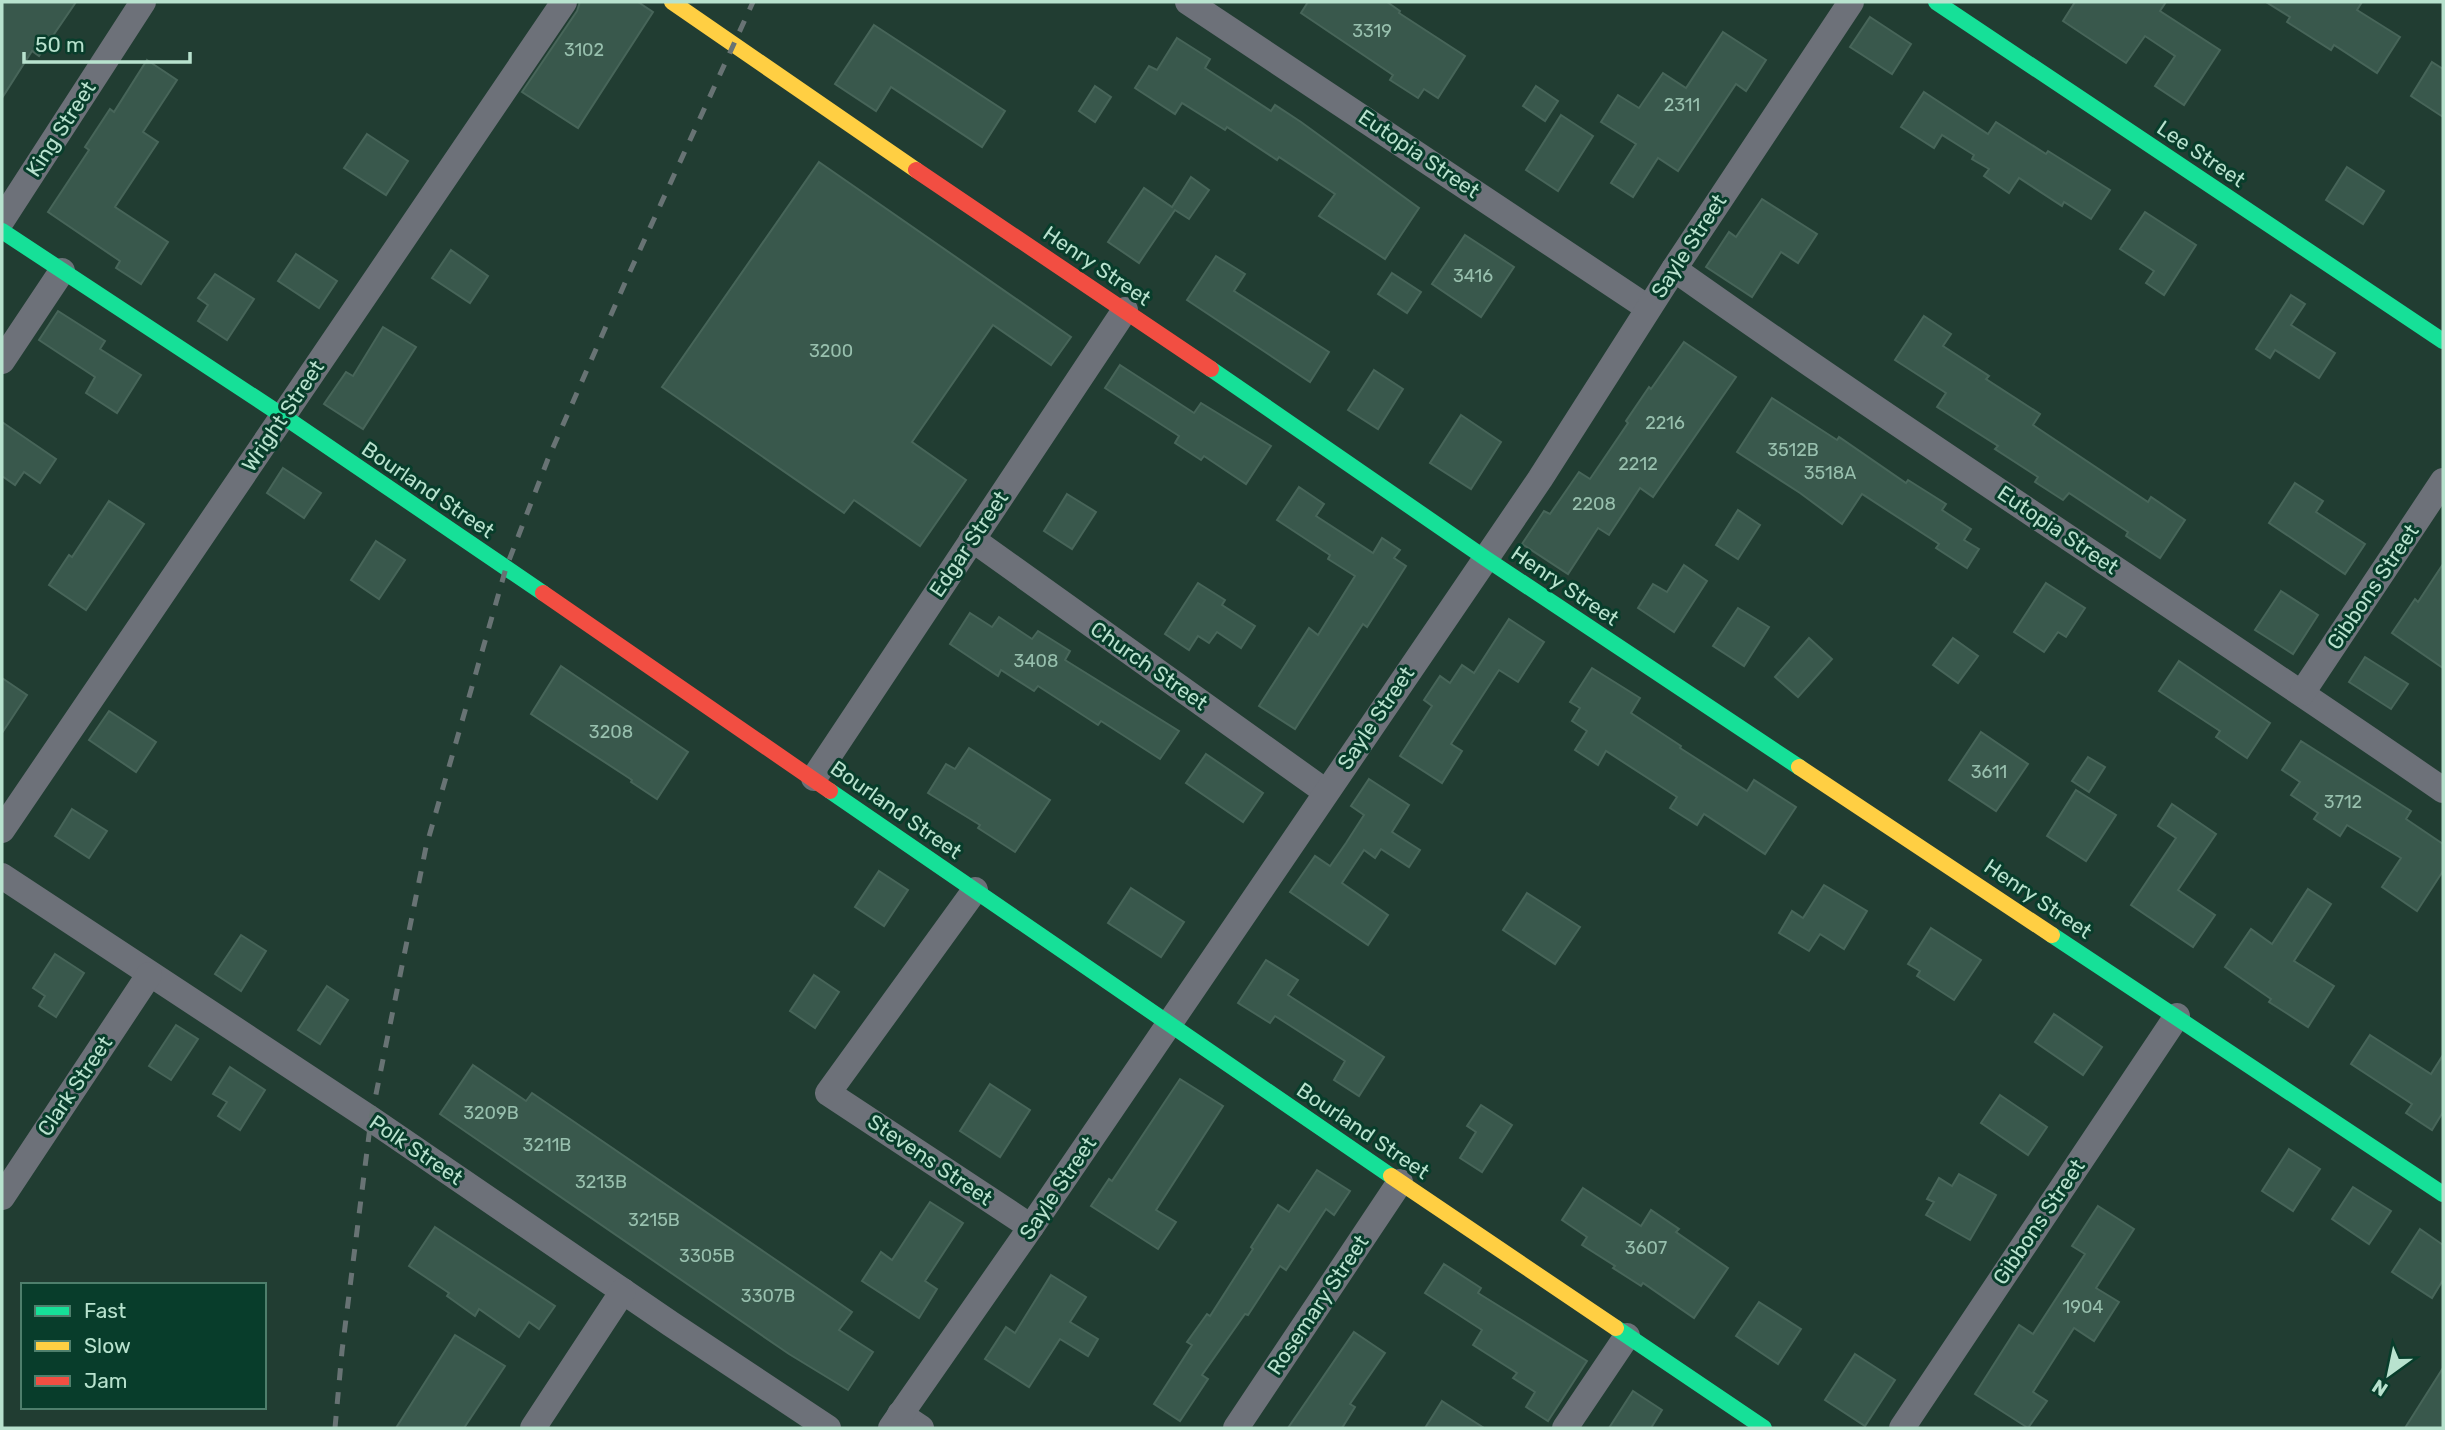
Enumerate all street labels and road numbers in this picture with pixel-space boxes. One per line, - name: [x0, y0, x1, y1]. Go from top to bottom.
- street label: King Street: [20, 76, 101, 181]
- street label: Eutopia Street: [1354, 104, 1485, 203]
- street label: Lee Street: [2152, 115, 2250, 192]
- street label: Sayle Street: [1646, 189, 1731, 302]
- street label: Henry Street: [1039, 220, 1156, 311]
- street label: Wright Street: [236, 355, 329, 476]
- street label: Bourland Street: [357, 436, 499, 543]
- street label: Eutopia Street: [1993, 480, 2124, 579]
- street label: Edgar Street: [924, 486, 1013, 602]
- street label: Gibbons Street: [2321, 519, 2424, 654]
- street label: Henry Street: [1507, 540, 1624, 631]
- street label: Church Street: [1086, 616, 1213, 715]
- street label: Sayle Street: [1332, 662, 1419, 774]
- street label: Bourland Street: [826, 755, 967, 864]
- street label: Henry Street: [1980, 853, 2097, 944]
- street label: Clark Street: [32, 1031, 117, 1140]
- street label: Bourland Street: [1292, 1077, 1434, 1184]
- street label: Polk Street: [365, 1109, 468, 1190]
- street label: Stevens Street: [863, 1109, 997, 1210]
- street label: Sayle Street: [1014, 1132, 1101, 1244]
- street label: Gibbons Street: [1987, 1154, 2090, 1289]
- street label: Rosemary Street: [1262, 1230, 1374, 1379]

